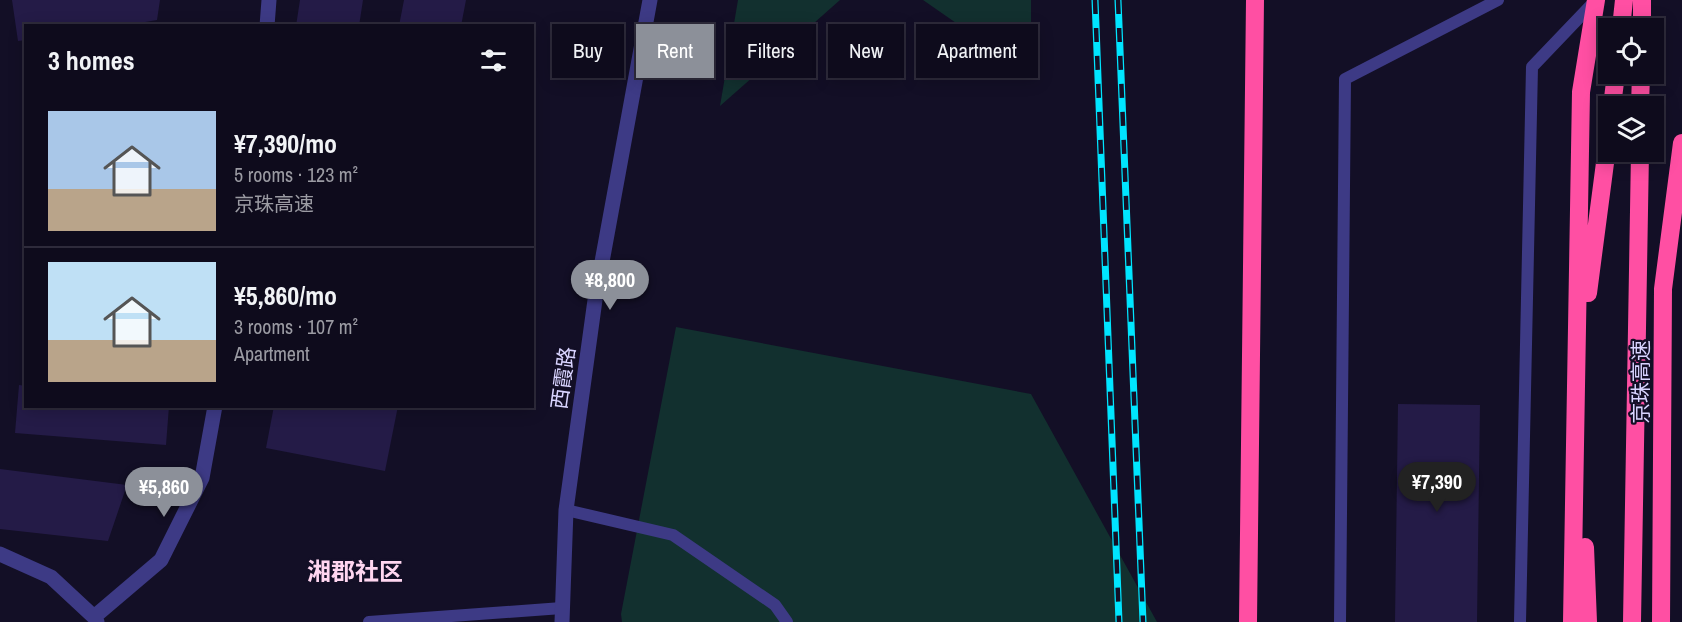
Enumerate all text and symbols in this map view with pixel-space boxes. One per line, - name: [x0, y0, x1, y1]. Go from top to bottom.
- map controls: [1598, 18, 1664, 162]
- button: locate: [1598, 18, 1664, 84]
- chip: Buy: [552, 24, 624, 78]
- chip: Rent: [636, 24, 714, 78]
- chip: Filters: [726, 24, 816, 78]
- chip: New: [828, 24, 904, 78]
- chip: Apartment: [916, 24, 1038, 78]
- text: 3 homes: [48, 43, 135, 78]
- icon: filters: [477, 44, 510, 77]
- button: layers: [1598, 96, 1664, 162]
- text: ¥7,390/mo: [234, 126, 337, 161]
- icon: home: [96, 135, 168, 207]
- text: 5 rooms · 123 m²: [234, 161, 358, 188]
- text: 京珠高速: [234, 190, 314, 217]
- pin: ¥8,800: [561, 260, 659, 311]
- text: ¥8,800: [585, 266, 635, 293]
- text: ¥5,860/mo: [234, 278, 337, 313]
- icon: home: [96, 286, 168, 358]
- text: 3 rooms · 107 m²: [234, 313, 358, 340]
- text: Apartment: [234, 340, 310, 367]
- street label: 京珠高速: [1626, 340, 1655, 424]
- street label: 西霞路: [544, 345, 582, 411]
- pin: ¥7,390: [1388, 462, 1486, 513]
- pin: ¥5,860: [115, 467, 213, 518]
- text: ¥7,390: [1412, 468, 1462, 495]
- text: ¥5,860: [139, 473, 189, 500]
- district label: 湘郡社区: [307, 555, 403, 587]

